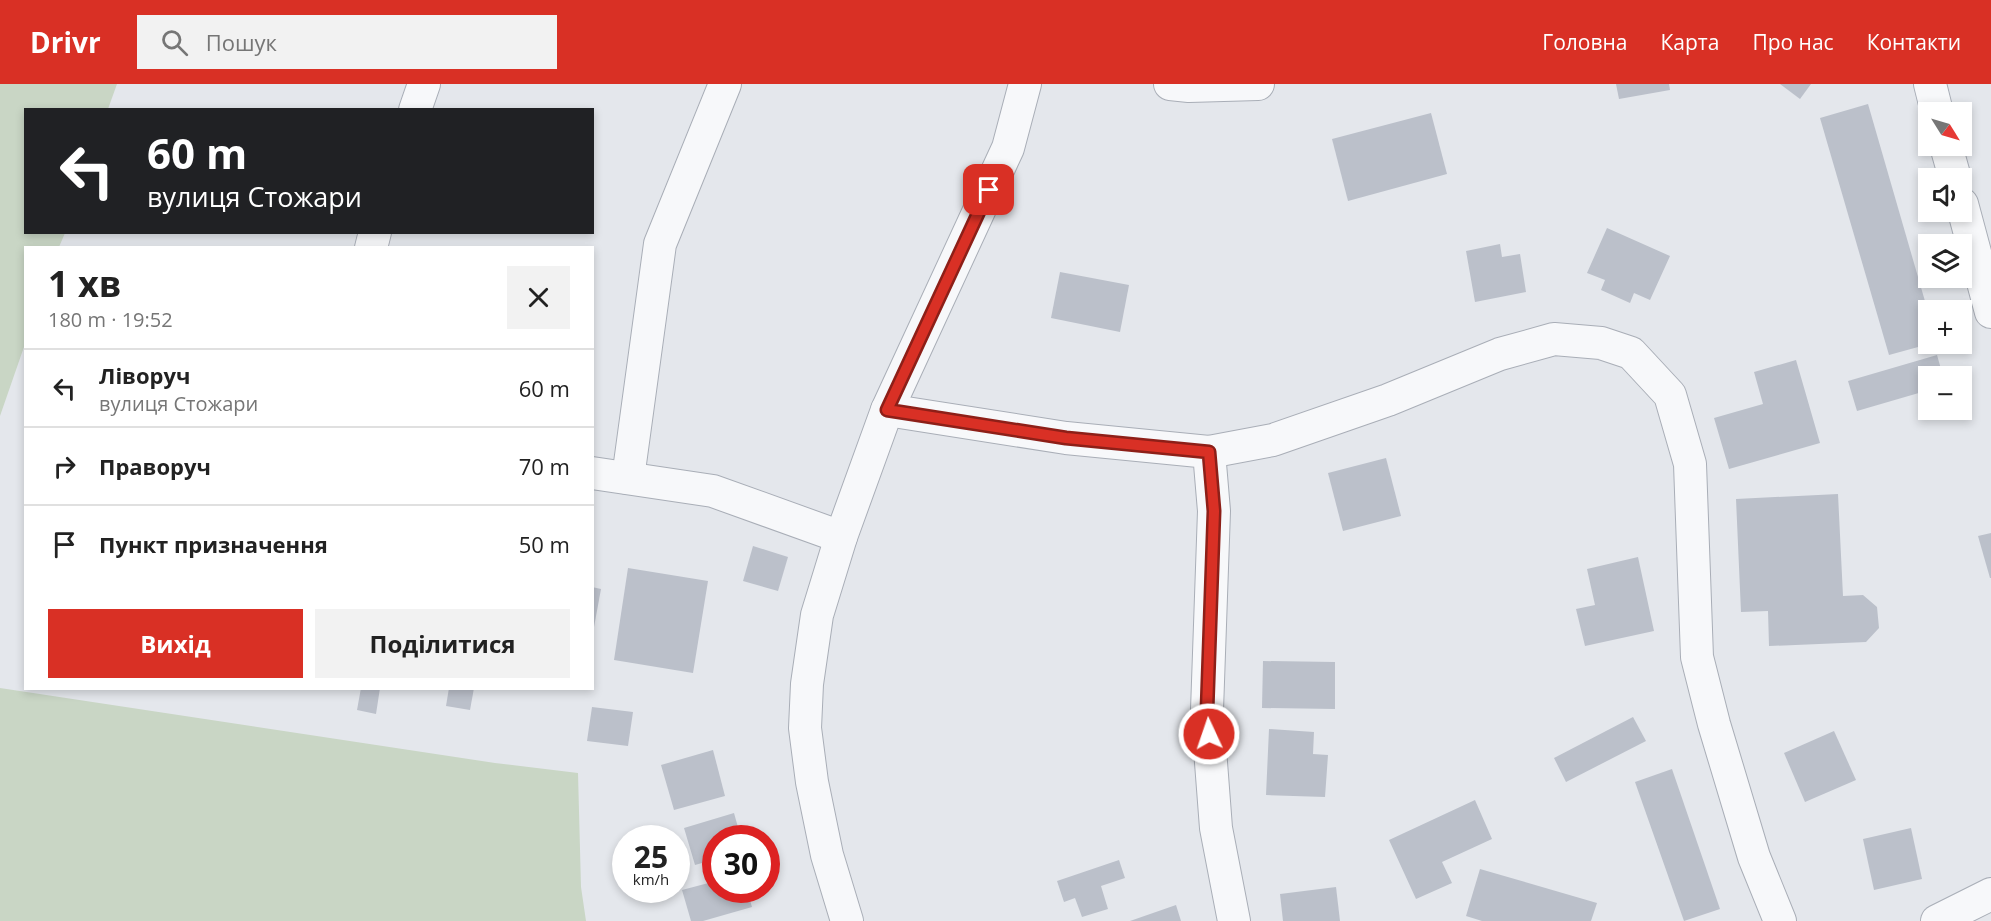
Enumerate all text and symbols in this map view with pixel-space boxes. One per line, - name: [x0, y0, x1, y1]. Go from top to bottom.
- search box: [137, 15, 557, 69]
- text: Drivr: [30, 23, 101, 61]
- icon: search: [158, 26, 191, 59]
- text: Пошук: [206, 27, 277, 57]
- text: Головна: [1542, 28, 1627, 56]
- text: Карта: [1660, 28, 1719, 56]
- text: Про нас: [1752, 28, 1834, 56]
- text: Контакти: [1867, 28, 1961, 56]
- north arrow: [1918, 102, 1972, 156]
- map controls: [1918, 102, 1972, 420]
- text: 60 m: [147, 124, 247, 181]
- icon: left: [48, 132, 126, 210]
- pin: [963, 164, 1014, 215]
- button: sound: [1918, 168, 1972, 222]
- icon: arrive: [972, 173, 1005, 206]
- text: вулиця Стожари: [147, 178, 362, 215]
- button: layers: [1918, 234, 1972, 288]
- text: 1 хв: [48, 259, 121, 308]
- button: close: [507, 266, 570, 329]
- button: +: [1918, 300, 1972, 354]
- text: 180 m · 19:52: [48, 306, 173, 333]
- text: Ліворуч: [99, 360, 190, 390]
- button: −: [1918, 366, 1972, 420]
- icon: left: [48, 372, 81, 405]
- text: 60 m: [519, 373, 570, 403]
- text: вулиця Стожари: [99, 390, 258, 417]
- icon: right: [48, 450, 81, 483]
- text: Праворуч: [99, 451, 211, 481]
- text: 70 m: [519, 451, 570, 481]
- icon: arrive: [48, 528, 81, 561]
- text: Пункт призначення: [99, 529, 328, 559]
- text: 50 m: [519, 529, 570, 559]
- button: Вихід: [48, 609, 303, 678]
- button: Поділитися: [315, 609, 570, 678]
- position arrow: [1177, 702, 1241, 766]
- speed limit sign: 30: [702, 825, 780, 903]
- text: 25: [634, 836, 668, 877]
- text: km/h: [633, 869, 669, 889]

